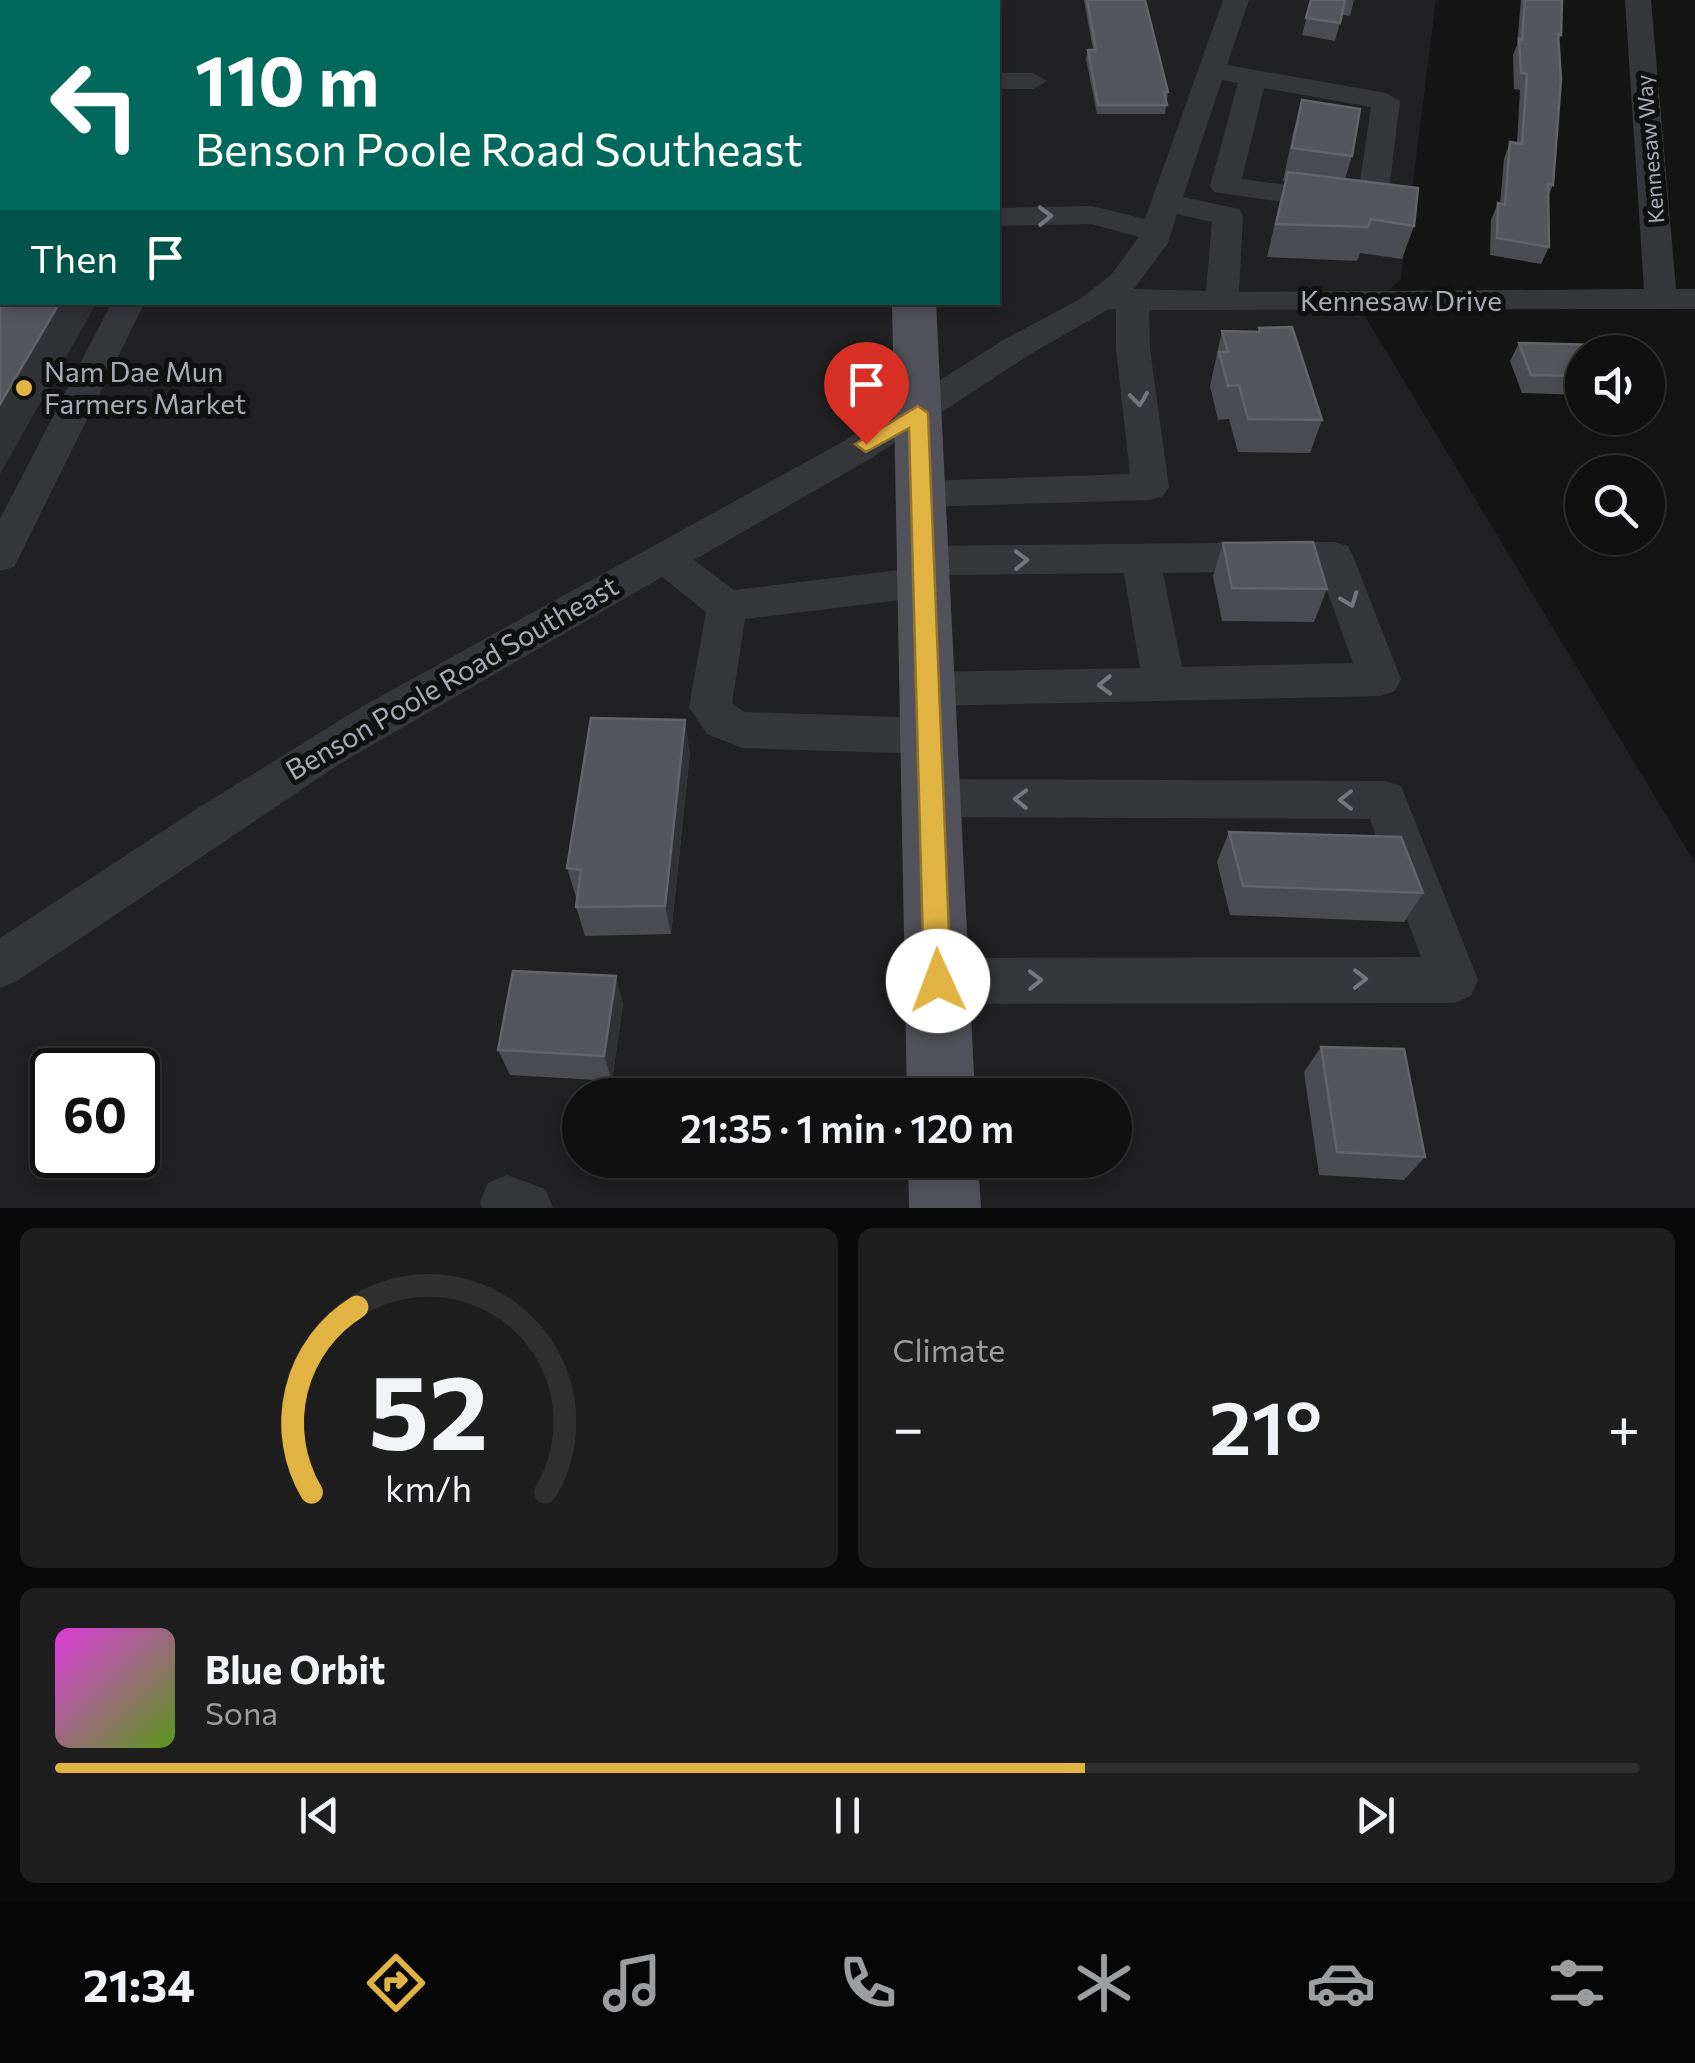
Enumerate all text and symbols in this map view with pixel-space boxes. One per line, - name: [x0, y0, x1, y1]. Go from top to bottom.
- text: 110 m: [195, 35, 379, 120]
- icon: left: [30, 40, 160, 170]
- street label: Kennesaw Way: [1630, 73, 1669, 225]
- text: Benson Poole Road Southeast: [195, 120, 803, 175]
- one-way arrow: [1037, 205, 1053, 226]
- icon: arrive: [138, 230, 193, 285]
- text: Then: [30, 234, 118, 281]
- street label: Kennesaw Drive: [1300, 283, 1502, 317]
- map controls: [1565, 335, 1665, 555]
- button: sound: [1565, 335, 1665, 435]
- pin: [824, 342, 909, 445]
- place label: Nam Dae Mun Farmers Market: [44, 354, 246, 420]
- icon: arrive: [839, 357, 894, 412]
- marker: Nam Dae Mun Farmers Market: [13, 377, 35, 399]
- one-way arrow: [1128, 392, 1149, 408]
- button: search: [1565, 455, 1665, 555]
- one-way arrow: [1013, 549, 1029, 570]
- street label: Benson Poole Road Southeast: [279, 568, 624, 786]
- one-way arrow: [1338, 591, 1359, 608]
- one-way arrow: [1096, 674, 1112, 695]
- one-way arrow: [1013, 788, 1029, 809]
- one-way arrow: [1338, 789, 1354, 811]
- position arrow: [886, 929, 990, 1033]
- one-way arrow: [1352, 968, 1368, 990]
- one-way arrow: [1028, 969, 1043, 991]
- speed limit sign: 60: [30, 1048, 160, 1178]
- text: 21:35 · 1 min · 120 m: [680, 1104, 1014, 1151]
- text: Climate: [893, 1329, 1005, 1369]
- text: 52: [369, 1344, 489, 1471]
- text: 21°: [1209, 1379, 1322, 1470]
- text: −: [893, 1392, 924, 1459]
- text: +: [1608, 1392, 1640, 1459]
- text: km/h: [385, 1466, 472, 1509]
- text: Blue Orbit: [205, 1645, 385, 1692]
- text: Sona: [205, 1692, 278, 1732]
- icon: previous: [292, 1788, 347, 1843]
- icon: pause: [820, 1788, 875, 1843]
- icon: next: [1348, 1788, 1403, 1843]
- icon: directions: [361, 1948, 431, 2018]
- icon: music: [597, 1948, 667, 2018]
- icon: phone: [833, 1948, 903, 2018]
- icon: climate: [1069, 1948, 1139, 2018]
- icon: car: [1306, 1948, 1376, 2018]
- icon: filters: [1542, 1948, 1612, 2018]
- text: 21:34: [83, 1956, 195, 2011]

